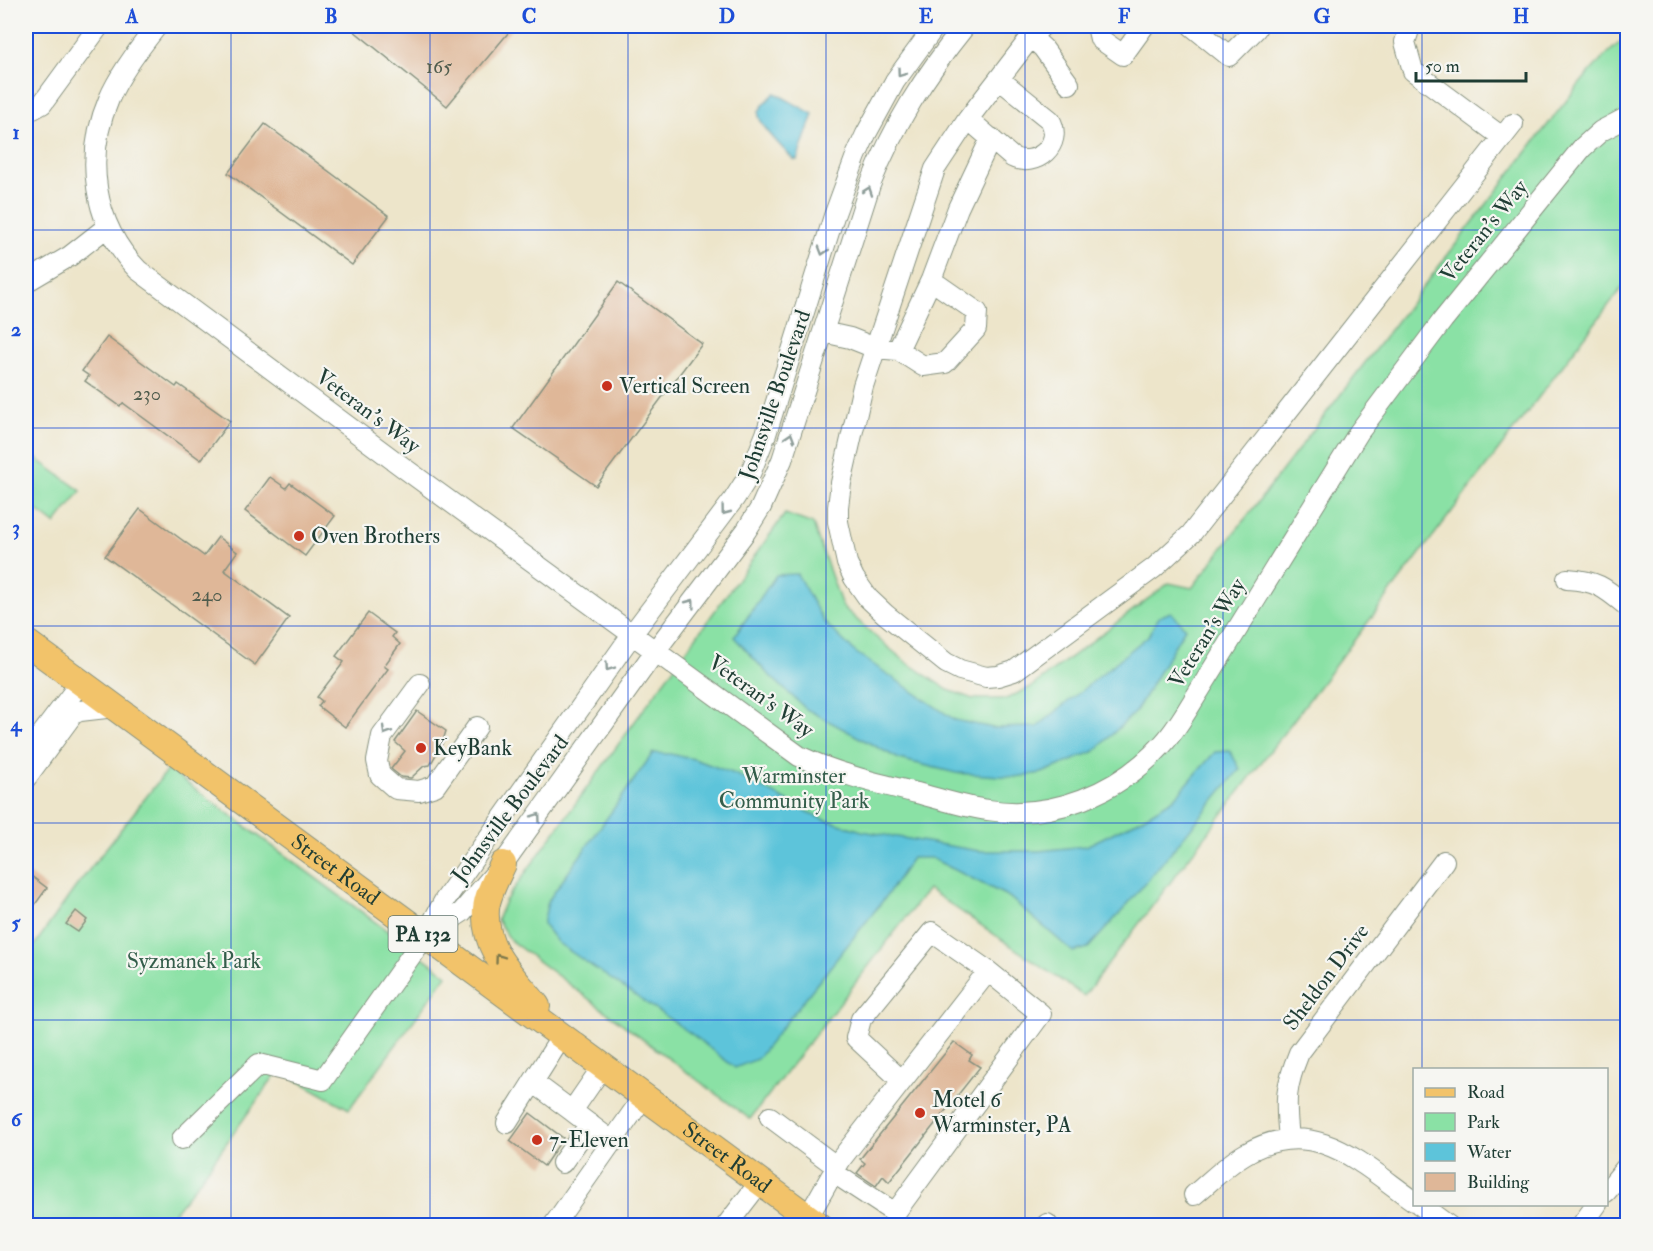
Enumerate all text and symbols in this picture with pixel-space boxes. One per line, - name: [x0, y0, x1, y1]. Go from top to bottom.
- text: A: [125, 4, 139, 29]
- text: B: [324, 4, 338, 29]
- text: C: [522, 4, 536, 29]
- text: D: [719, 4, 735, 29]
- text: E: [919, 4, 934, 29]
- text: F: [1118, 4, 1131, 29]
- text: G: [1314, 4, 1331, 29]
- text: H: [1513, 4, 1529, 29]
- scale bar: [1416, 45, 1526, 83]
- house number: 165: [426, 54, 452, 79]
- text: 50 m: [1425, 55, 1460, 78]
- one-way arrow: [897, 67, 908, 78]
- text: 1: [12, 120, 20, 145]
- street label: Veteran's Way: [1434, 174, 1534, 288]
- one-way arrow: [861, 186, 873, 197]
- one-way arrow: [818, 245, 830, 256]
- street label: Johnsville Boulevard: [732, 306, 817, 485]
- text: 2: [11, 317, 21, 342]
- street label: Veteran's Way: [310, 362, 426, 460]
- place label: Vertical Screen: [619, 372, 750, 400]
- marker: Vertical Screen: [600, 379, 614, 393]
- house number: 230: [133, 381, 161, 406]
- one-way arrow: [783, 432, 795, 443]
- one-way arrow: [722, 504, 733, 515]
- text: 3: [12, 515, 20, 540]
- place label: Oven Brothers: [311, 522, 440, 550]
- marker: Oven Brothers: [292, 529, 306, 543]
- street label: Veteran's Way: [1162, 573, 1252, 693]
- house number: 240: [191, 582, 223, 607]
- one-way arrow: [684, 599, 695, 610]
- street label: Veteran's Way: [703, 648, 820, 744]
- one-way arrow: [605, 660, 616, 671]
- text: 4: [10, 712, 23, 737]
- one-way arrow: [383, 725, 394, 736]
- street label: Johnsville Boulevard: [445, 729, 575, 889]
- place label: KeyBank: [433, 734, 512, 762]
- marker: KeyBank: [414, 741, 428, 755]
- park label: Warminster Community Park: [719, 762, 870, 815]
- one-way arrow: [529, 812, 540, 823]
- street label: Street Road: [285, 828, 386, 912]
- text: 5: [12, 910, 22, 935]
- road number: PA 132: [388, 916, 458, 952]
- street label: Sheldon Drive: [1277, 918, 1375, 1036]
- park label: Syzmanek Park: [127, 947, 262, 975]
- one-way arrow: [495, 954, 506, 965]
- legend: [1413, 1068, 1608, 1206]
- text: Road: [1467, 1081, 1505, 1104]
- place label: Motel 6 Warminster, PA: [931, 1086, 1072, 1139]
- marker: Motel 6 Warminster, PA: [913, 1106, 927, 1120]
- text: 6: [11, 1107, 23, 1132]
- text: Park: [1467, 1111, 1500, 1134]
- street label: Street Road: [677, 1115, 777, 1200]
- place label: 7-Eleven: [549, 1126, 629, 1154]
- marker: 7-Eleven: [530, 1133, 544, 1147]
- text: Water: [1466, 1141, 1511, 1164]
- text: Building: [1467, 1171, 1530, 1194]

